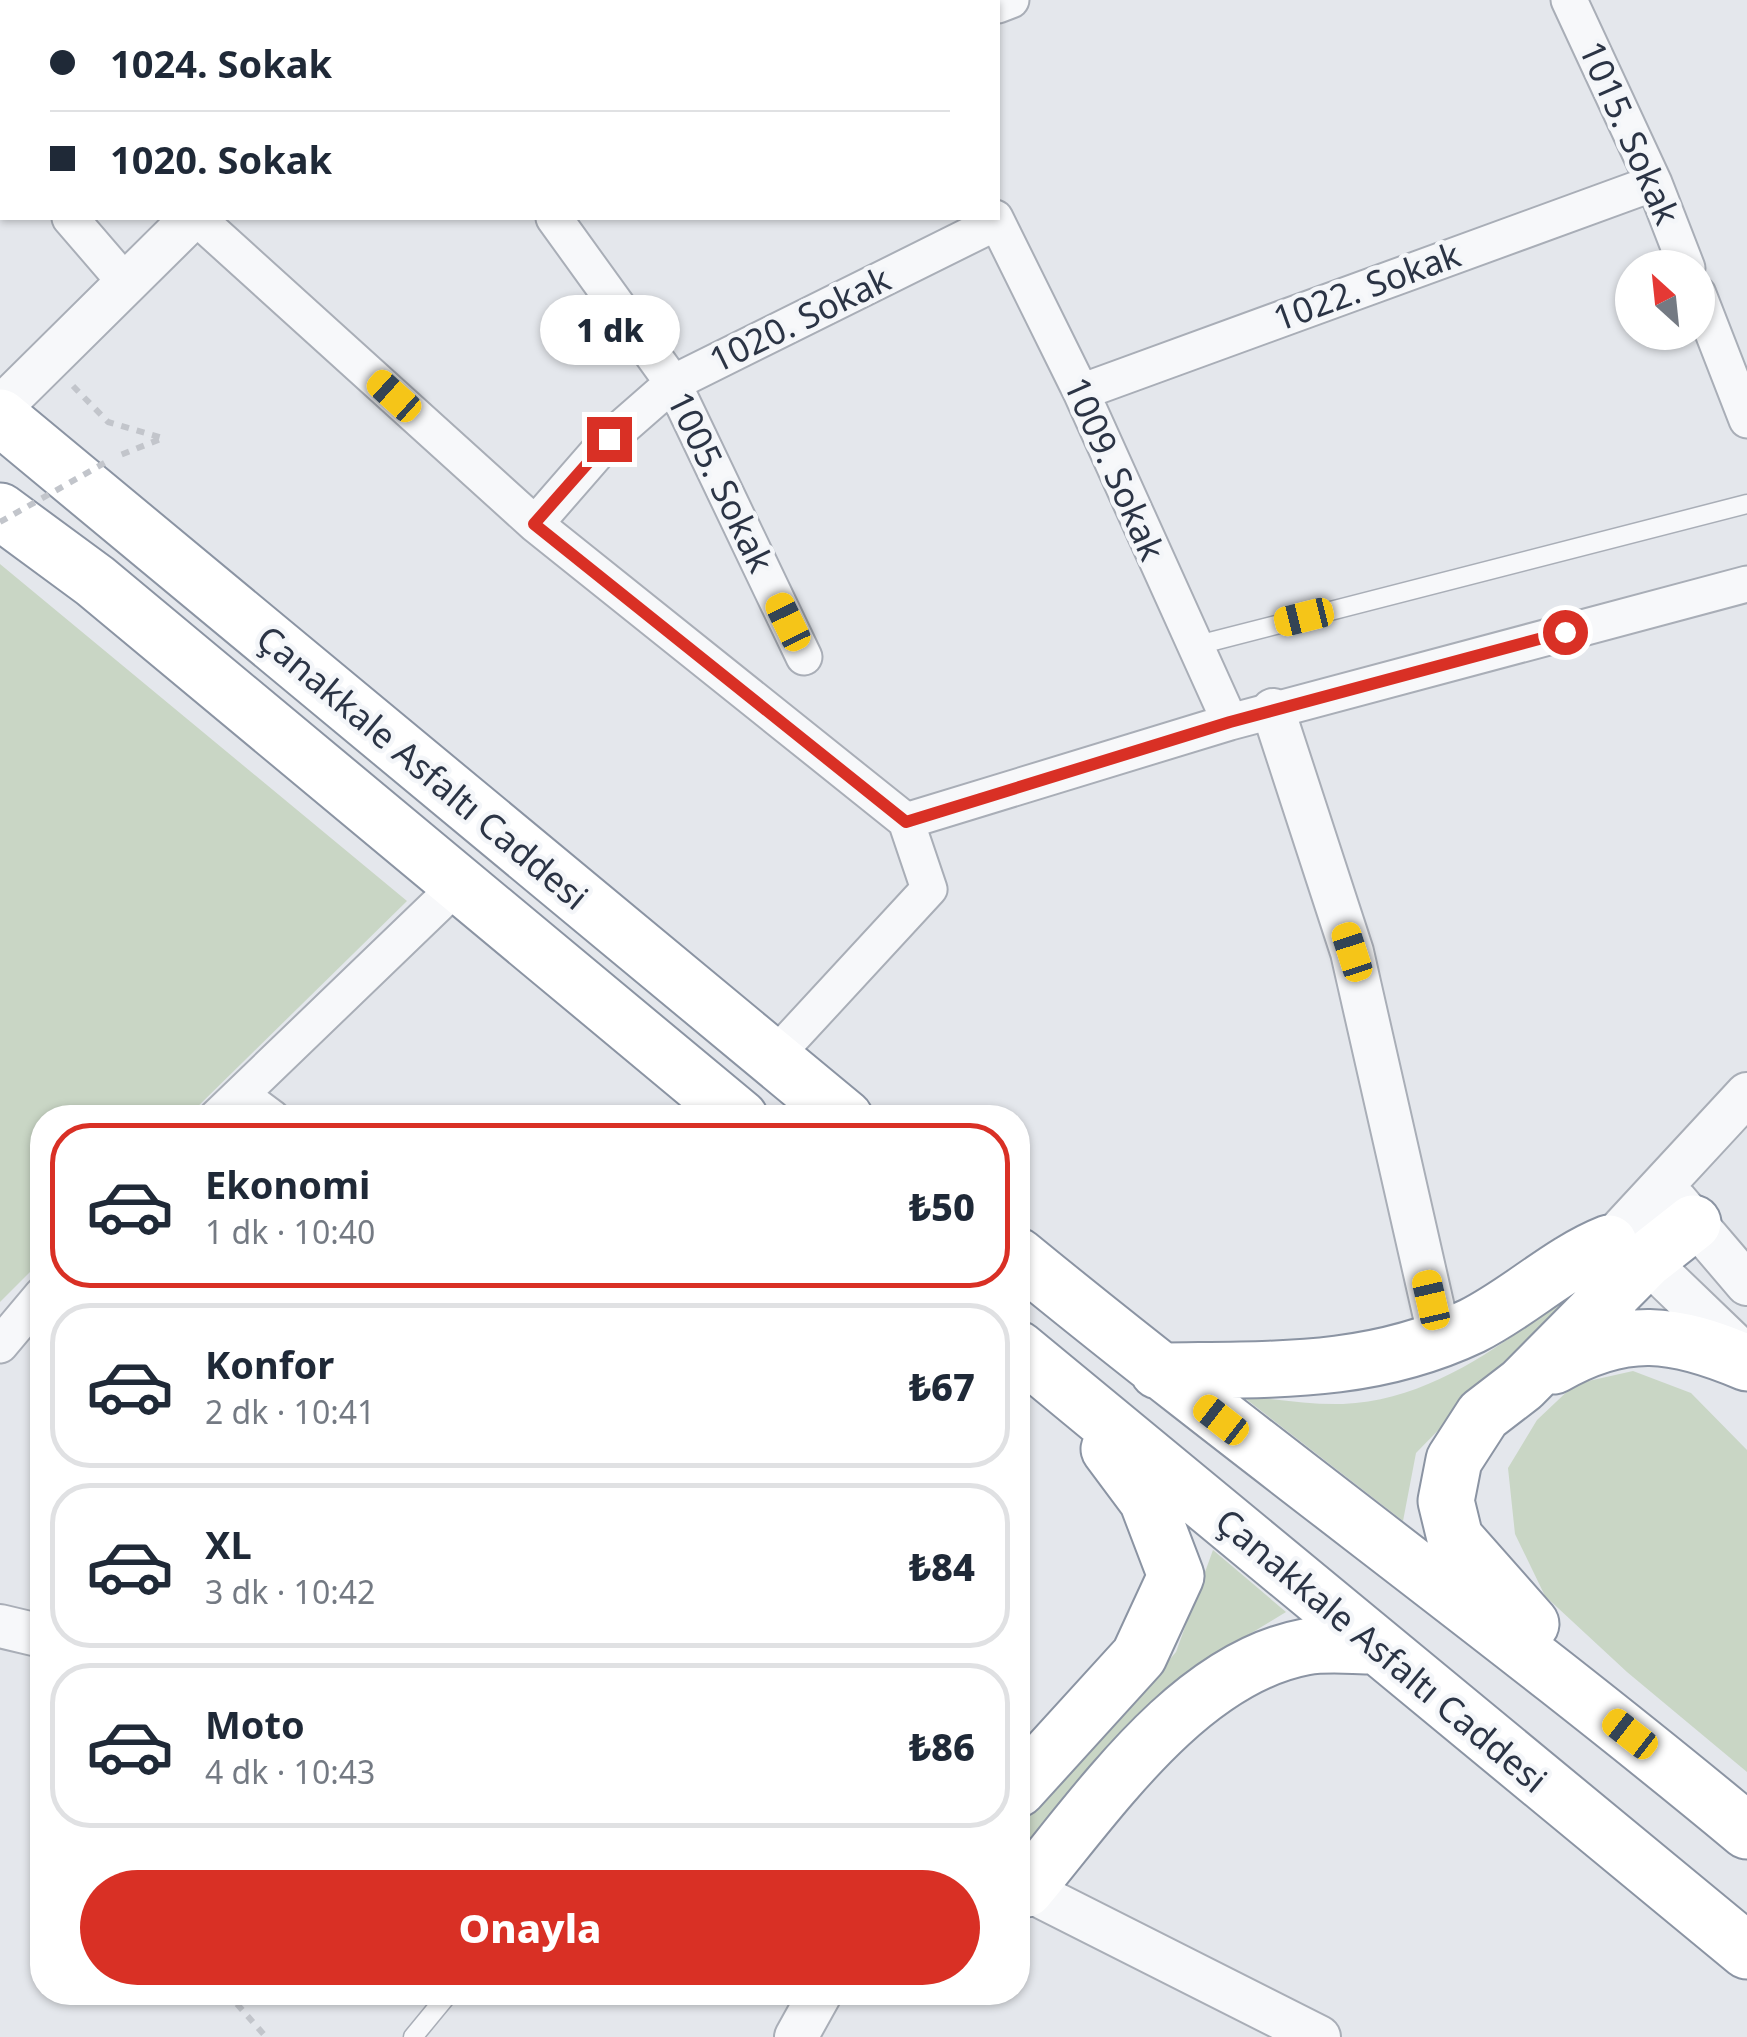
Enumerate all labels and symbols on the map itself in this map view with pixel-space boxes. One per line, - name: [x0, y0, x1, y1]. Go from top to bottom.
- street label: 1015. Sokak: [1569, 33, 1692, 232]
- street label: 1022. Sokak: [1266, 230, 1467, 341]
- north arrow: [1615, 250, 1715, 350]
- street label: 1020. Sokak: [701, 254, 898, 383]
- callout: 1 dk: [539, 294, 679, 364]
- car: [362, 365, 426, 427]
- street label: 1009. Sokak: [1054, 369, 1177, 568]
- street label: 1005. Sokak: [657, 383, 786, 580]
- route end: [587, 417, 632, 462]
- car: [761, 588, 815, 656]
- car: [1271, 595, 1337, 639]
- route start: [1543, 610, 1588, 655]
- street label: Çanakkale Asfaltı Caddesi: [247, 614, 599, 919]
- car: [1328, 919, 1376, 985]
- car: [1410, 1267, 1452, 1333]
- car: [1188, 1390, 1254, 1450]
- street label: Çanakkale Asfaltı Caddesi: [1206, 1497, 1558, 1802]
- car: [1597, 1704, 1663, 1764]

